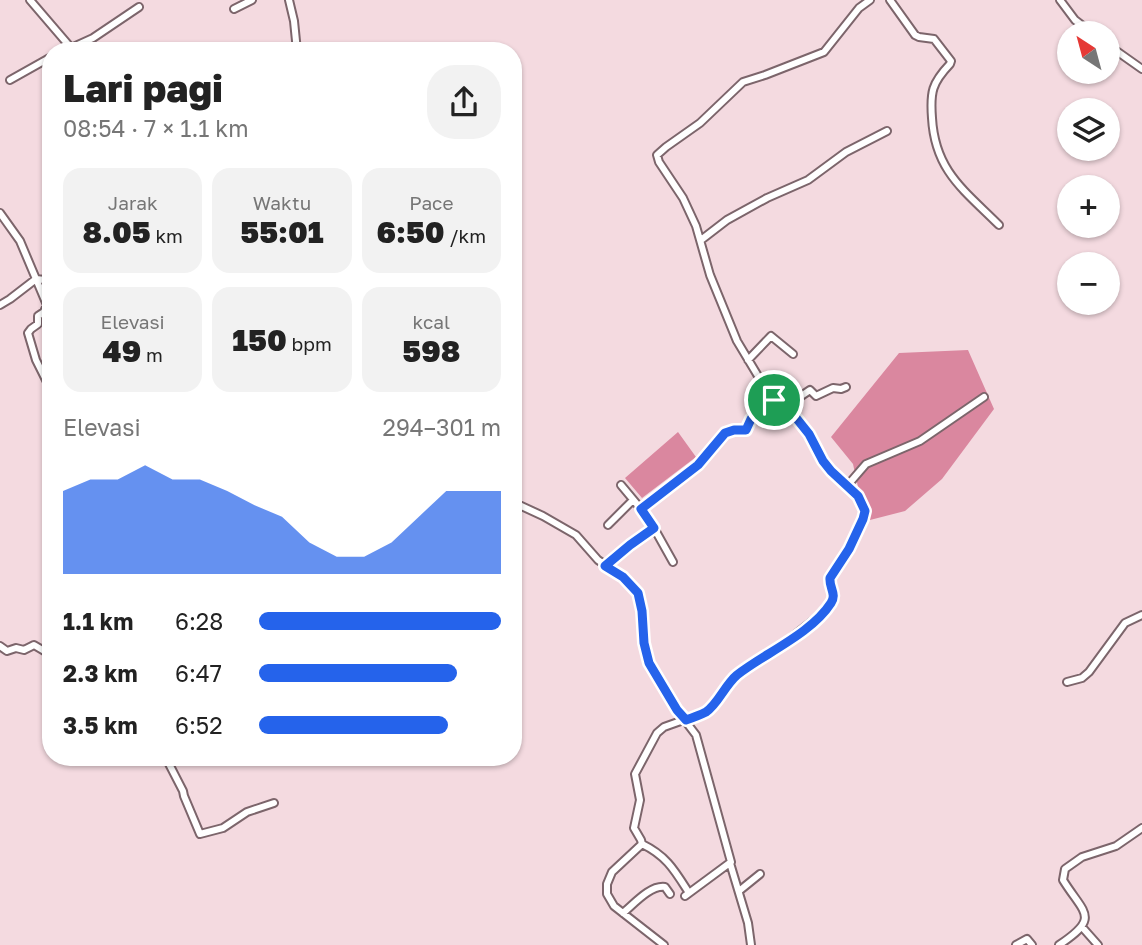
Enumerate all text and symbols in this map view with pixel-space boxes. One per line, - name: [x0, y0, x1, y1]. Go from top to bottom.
- north arrow: [1057, 21, 1120, 84]
- map controls: [1057, 21, 1120, 315]
- text: Lari pagi: [63, 65, 223, 110]
- button: share: [427, 65, 501, 139]
- button: layers: [1057, 98, 1120, 161]
- text: 08:54 · 7 × 1.1 km: [63, 114, 249, 142]
- button: +: [1057, 175, 1120, 238]
- text: Jarak: [108, 191, 158, 214]
- text: Waktu: [253, 191, 311, 214]
- text: Pace: [409, 191, 454, 214]
- text: 8.05: [82, 214, 151, 250]
- text: 55:01: [240, 214, 324, 250]
- text: 6:50: [377, 214, 445, 250]
- text: km: [151, 224, 183, 247]
- text: /km: [445, 224, 486, 247]
- button: −: [1057, 252, 1120, 315]
- text: Elevasi: [101, 310, 165, 333]
- text: kcal: [413, 310, 450, 333]
- text: 150: [232, 322, 287, 358]
- text: bpm: [287, 332, 332, 355]
- text: 49: [103, 333, 141, 369]
- text: 598: [402, 333, 460, 369]
- text: m: [141, 343, 163, 366]
- pin: [744, 370, 804, 430]
- icon: arrive: [755, 381, 793, 419]
- text: Elevasi: [63, 413, 141, 441]
- text: 294–301 m: [383, 413, 501, 441]
- text: 1.1 km: [63, 607, 133, 635]
- text: 6:28: [175, 607, 223, 635]
- text: 2.3 km: [63, 659, 138, 687]
- text: 6:47: [175, 659, 222, 687]
- text: 3.5 km: [63, 711, 138, 739]
- text: 6:52: [175, 711, 223, 739]

